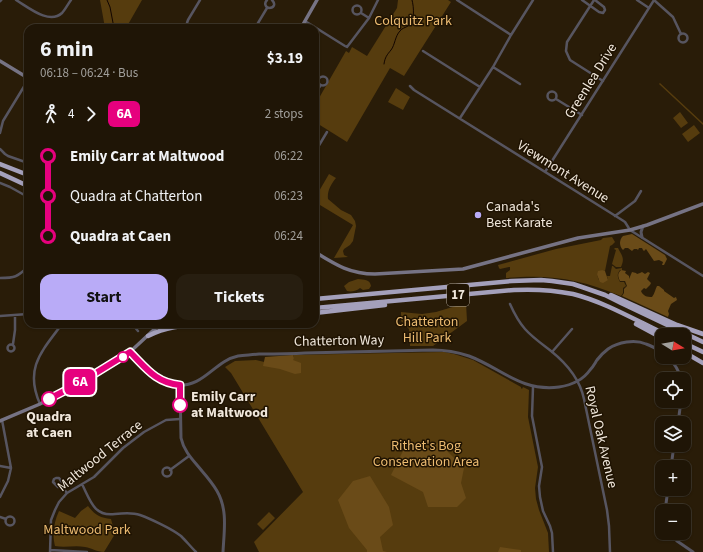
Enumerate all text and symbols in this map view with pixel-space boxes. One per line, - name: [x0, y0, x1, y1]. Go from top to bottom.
- park label: Colquitz Park: [374, 11, 452, 31]
- text: 6 min: [40, 33, 94, 65]
- street label: Greenlea Drive: [560, 39, 622, 123]
- text: $3.19: [267, 48, 303, 69]
- text: 06:18 – 06:24 · Bus: [40, 64, 138, 82]
- icon: walk: [40, 103, 62, 125]
- icon: forward: [80, 103, 102, 125]
- text: 6A: [116, 104, 132, 124]
- text: 4: [68, 105, 74, 123]
- text: 2 stops: [265, 105, 303, 123]
- street label: Viewmont Avenue: [513, 136, 613, 208]
- text: Emily Carr at Maltwood: [70, 146, 224, 167]
- text: 06:22: [274, 147, 303, 165]
- text: Quadra at Chatterton: [70, 186, 202, 207]
- text: 06:23: [274, 187, 303, 205]
- place label: Canada's Best Karate: [486, 197, 552, 233]
- marker: Canada's Best Karate: [473, 210, 483, 220]
- text: Quadra at Caen: [70, 226, 171, 247]
- text: 06:24: [274, 227, 303, 245]
- button: Start: [40, 274, 168, 320]
- button: Tickets: [176, 274, 303, 320]
- road number: 17: [447, 284, 469, 306]
- park label: Chatterton Hill Park: [395, 312, 459, 348]
- north arrow: [655, 328, 691, 364]
- map controls: [655, 328, 691, 540]
- street label: Chatterton Way: [294, 330, 385, 352]
- unlabelled marker: [117, 351, 129, 363]
- line badge: 6A: [62, 369, 98, 395]
- text: 6A: [72, 372, 88, 392]
- button: locate: [655, 372, 691, 408]
- street label: Royal Oak Avenue: [580, 384, 622, 490]
- place label: Emily Carr at Maltwood: [191, 387, 268, 423]
- marker: Quadra at Caen: [41, 391, 57, 407]
- marker: Emily Carr at Maltwood: [172, 397, 188, 413]
- place label: Quadra at Caen: [26, 407, 72, 443]
- street label: Maltwood Terrace: [53, 415, 147, 497]
- button: layers: [655, 416, 691, 452]
- park label: Rithet's Bog Conservation Area: [373, 436, 479, 472]
- button: +: [655, 460, 691, 496]
- button: −: [655, 504, 691, 540]
- park label: Maltwood Park: [43, 520, 131, 540]

